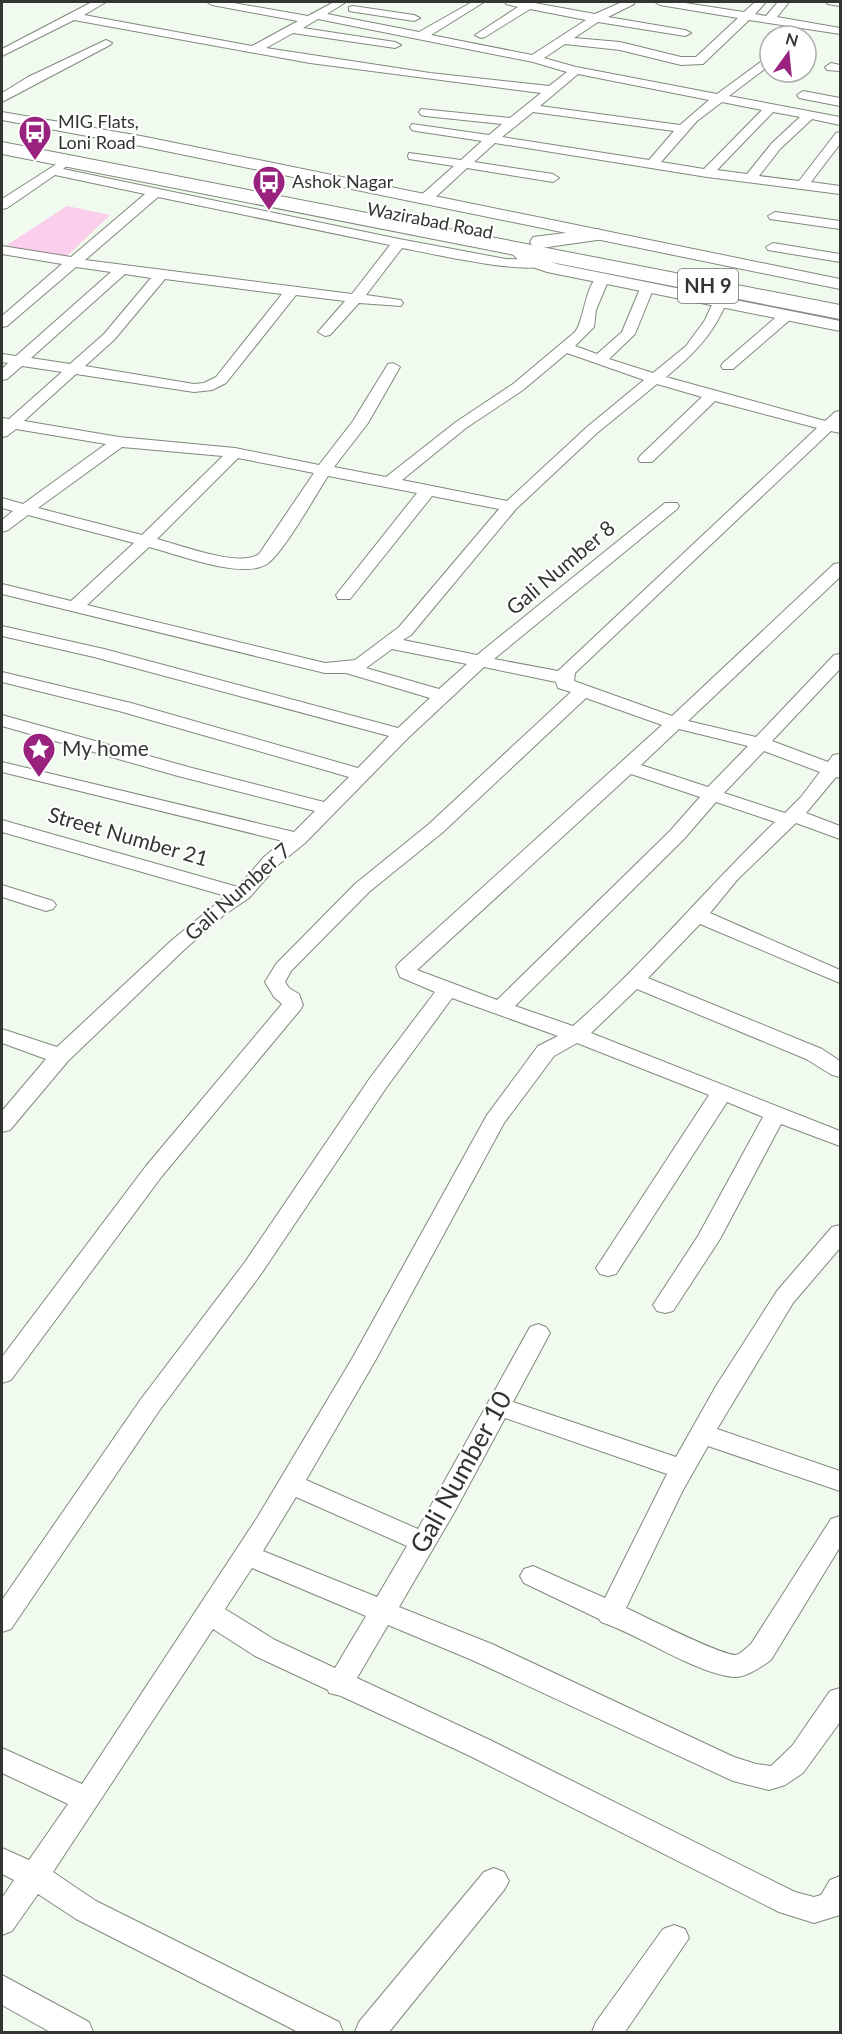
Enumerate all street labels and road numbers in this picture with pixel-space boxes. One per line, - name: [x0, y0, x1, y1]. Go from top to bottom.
- street label: Wazirabad Road: [365, 197, 495, 243]
- road number: NH 9: [678, 269, 738, 303]
- street label: Gali Number 8: [501, 514, 619, 619]
- street label: Street Number 21: [46, 801, 211, 870]
- street label: Gali Number 7: [179, 837, 295, 945]
- street label: Gali Number 10: [402, 1385, 518, 1558]

